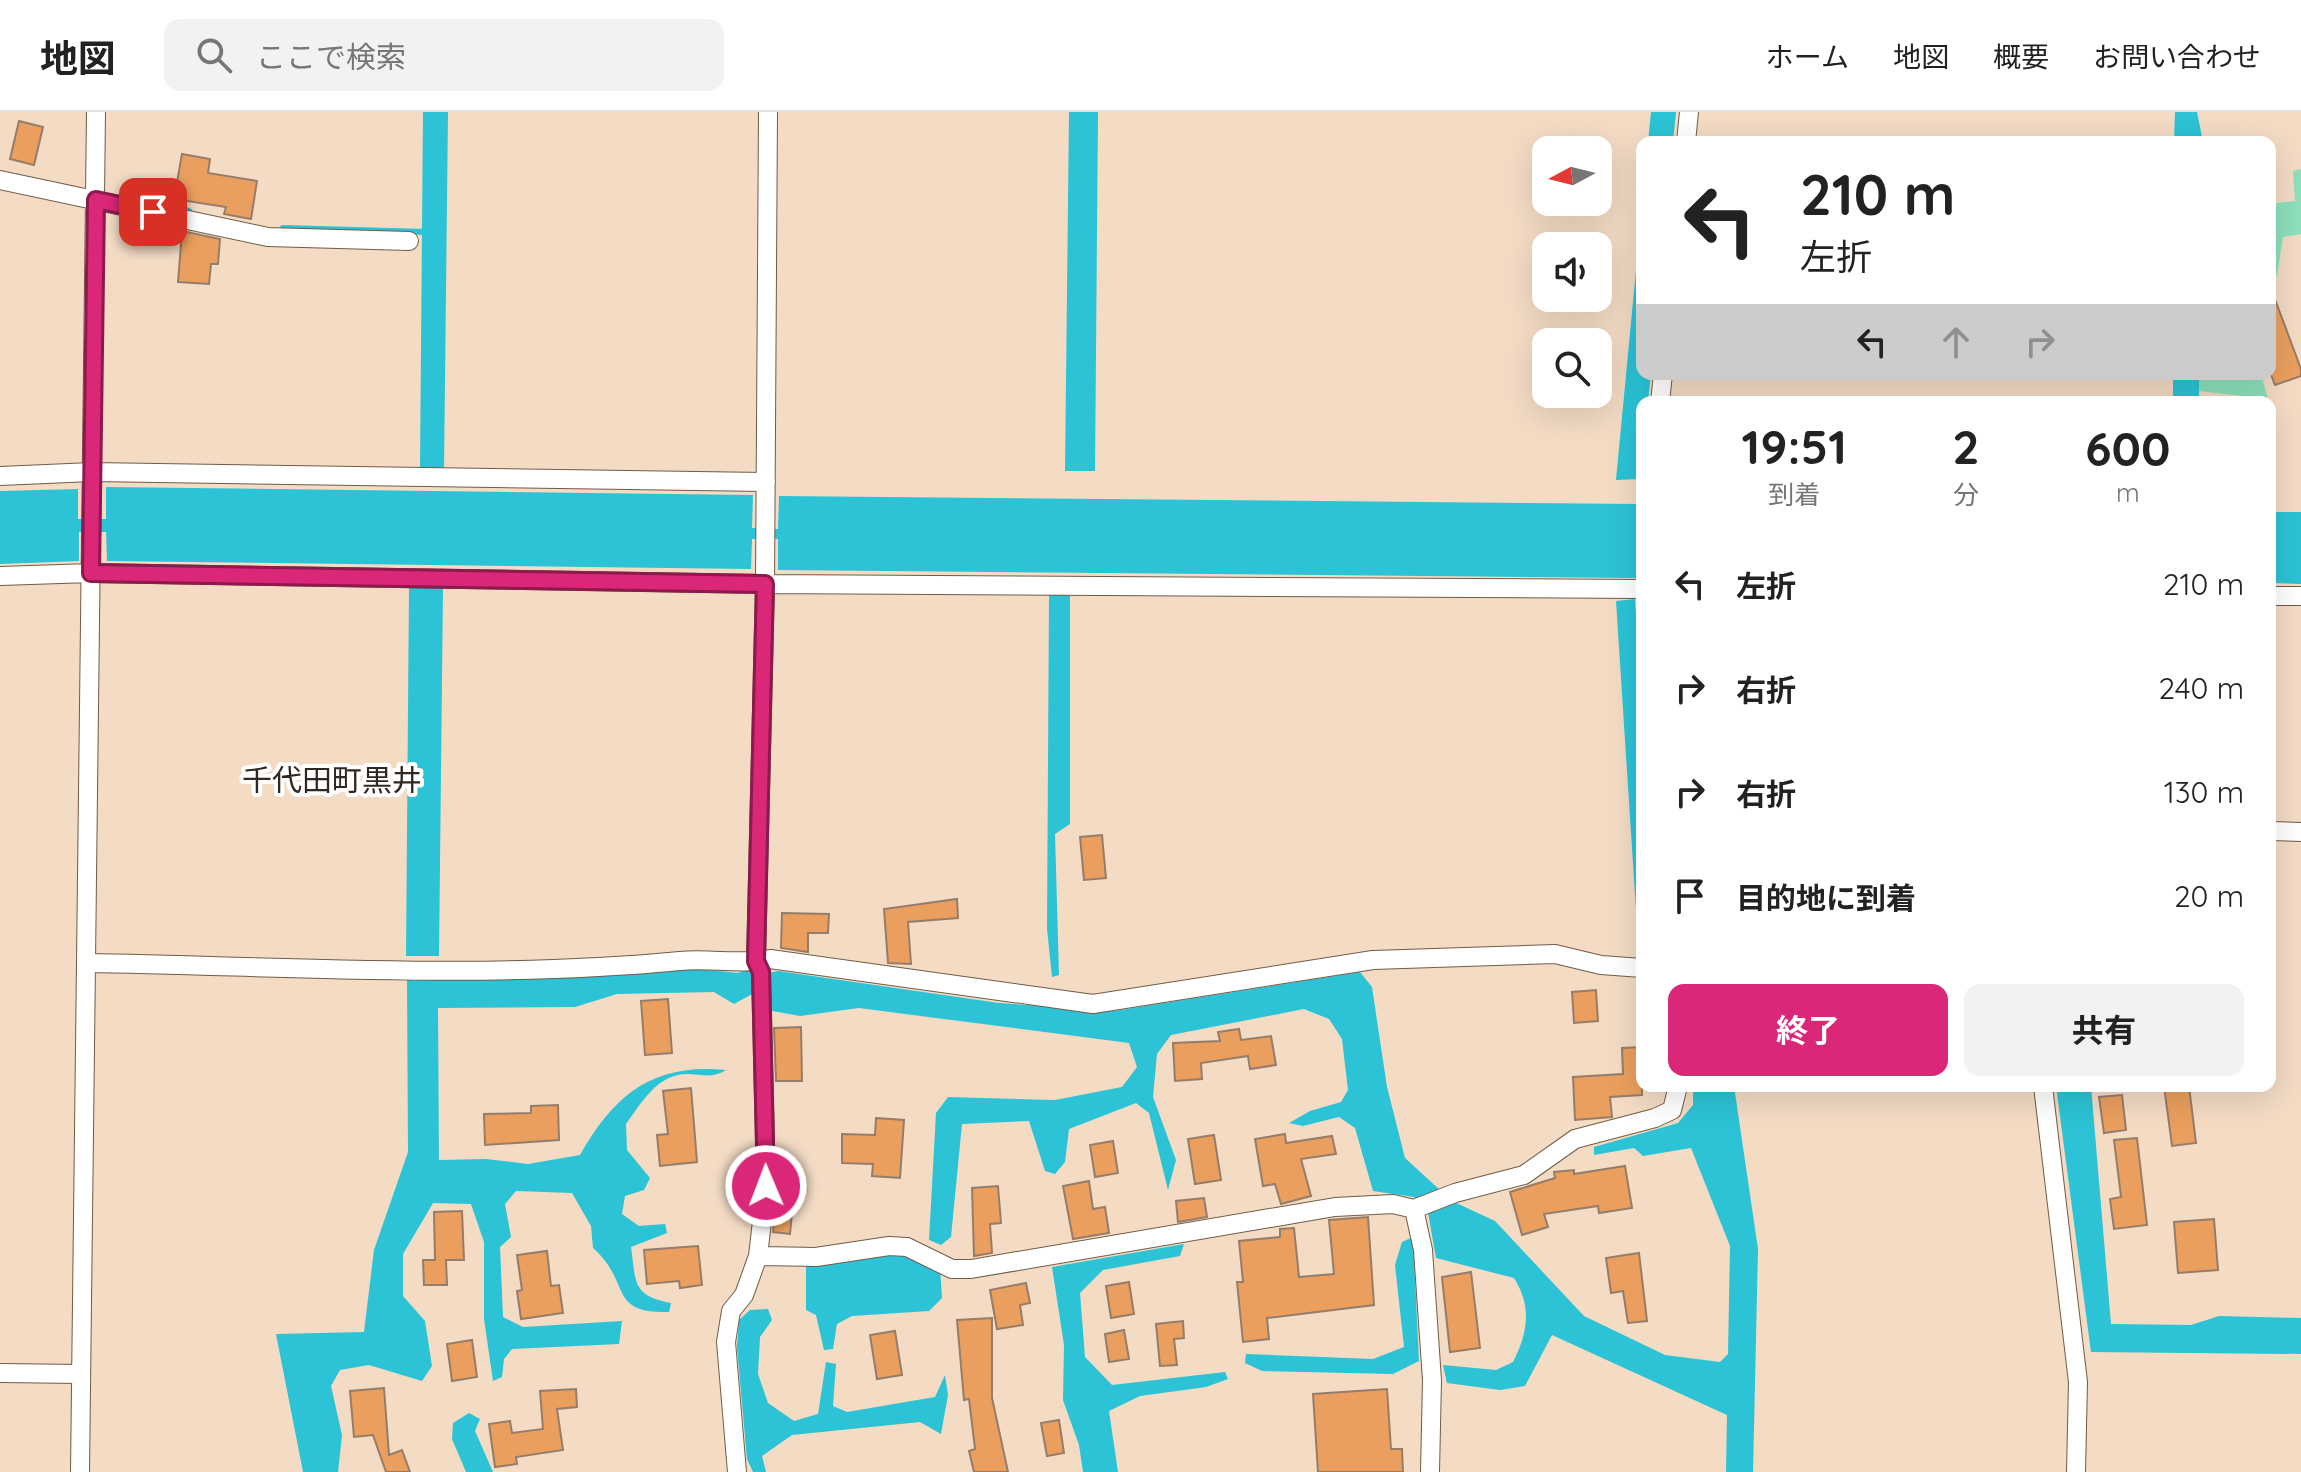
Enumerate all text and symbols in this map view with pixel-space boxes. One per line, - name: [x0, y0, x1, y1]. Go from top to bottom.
- search box: [164, 19, 724, 91]
- icon: search: [192, 33, 236, 77]
- text: 地図: [40, 34, 116, 82]
- text: ここで検索: [256, 38, 406, 76]
- text: ホーム: [1766, 39, 1849, 74]
- text: 地図: [1893, 39, 1949, 74]
- text: 概要: [1993, 39, 2049, 74]
- text: お問い合わせ: [2093, 39, 2261, 74]
- north arrow: [1532, 136, 1612, 216]
- map controls: [1532, 136, 1612, 408]
- text: 210 m: [1800, 159, 1955, 229]
- icon: left: [1668, 168, 1772, 272]
- pin: [119, 178, 187, 246]
- icon: arrive: [131, 190, 175, 234]
- button: sound: [1532, 232, 1612, 312]
- text: 左折: [1800, 234, 1872, 279]
- icon: left: [1850, 320, 1894, 364]
- icon: ahead: [1934, 320, 1978, 364]
- icon: right: [2018, 320, 2062, 364]
- button: search: [1532, 328, 1612, 408]
- text: 19:51: [1741, 416, 1847, 476]
- text: 2: [1952, 416, 1980, 476]
- text: 600: [2085, 418, 2171, 478]
- text: m: [2116, 476, 2140, 509]
- text: 到着: [1768, 478, 1820, 511]
- text: 分: [1953, 478, 1979, 511]
- icon: left: [1668, 562, 1712, 606]
- text: 210 m: [2163, 565, 2244, 603]
- text: 左折: [1736, 567, 1796, 605]
- icon: right: [1668, 666, 1712, 710]
- text: 240 m: [2159, 669, 2244, 707]
- text: 右折: [1736, 671, 1796, 709]
- district label: 千代田町黒井: [242, 761, 422, 799]
- icon: right: [1668, 770, 1712, 814]
- text: 130 m: [2164, 773, 2244, 811]
- text: 右折: [1736, 775, 1796, 813]
- icon: arrive: [1668, 874, 1712, 918]
- text: 20 m: [2174, 877, 2244, 915]
- text: 目的地に到着: [1736, 879, 1916, 917]
- button: 終了: [1668, 984, 1948, 1076]
- button: 共有: [1964, 984, 2244, 1076]
- position arrow: [724, 1144, 808, 1228]

